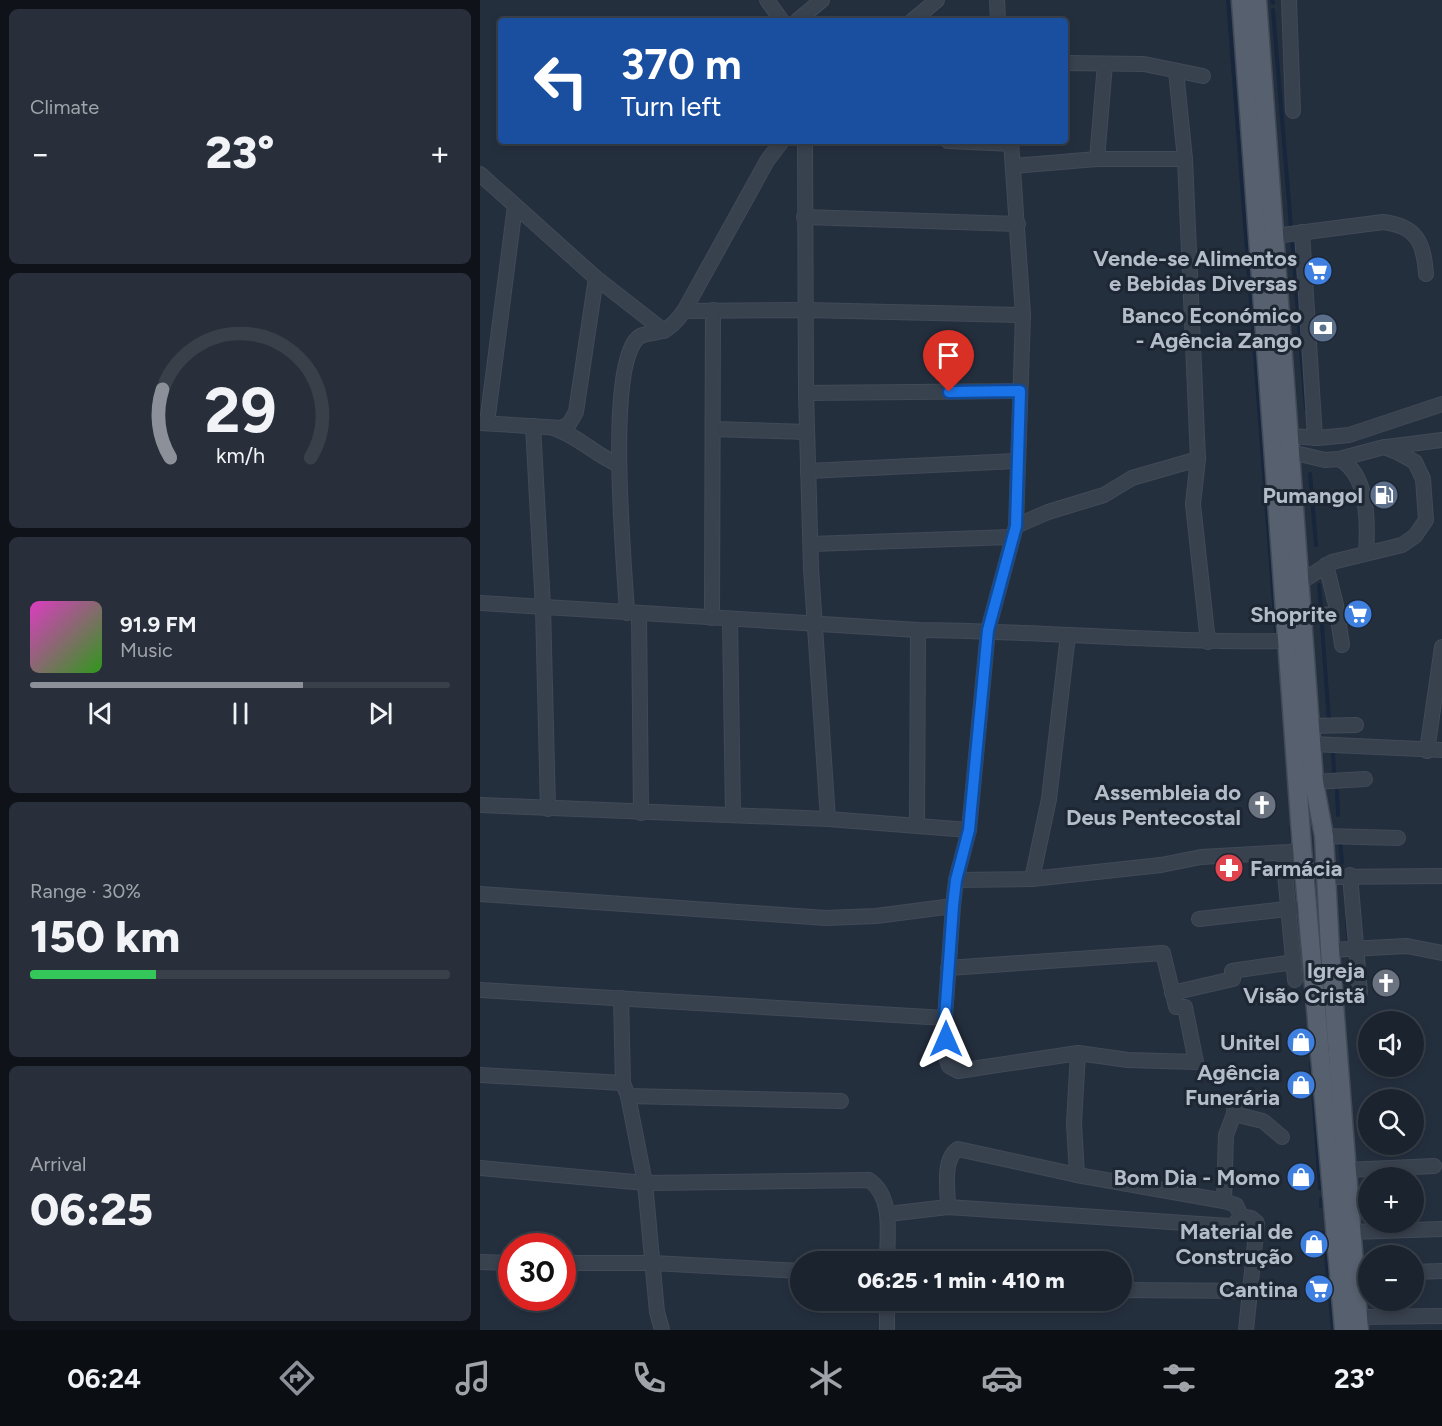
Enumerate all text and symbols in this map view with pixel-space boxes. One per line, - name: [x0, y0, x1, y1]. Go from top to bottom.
- text: 370 m: [621, 39, 742, 90]
- icon: left: [522, 42, 600, 120]
- text: Turn left: [621, 90, 721, 123]
- text: Climate: [30, 95, 99, 119]
- text: 23°: [206, 125, 274, 179]
- text: −: [30, 134, 51, 173]
- text: +: [429, 134, 450, 173]
- place label: Vende-se Alimentos e Bebidas Diversas: [1093, 245, 1297, 297]
- supermarket icon: Vende-se Alimentos e Bebidas Diversas: [1302, 255, 1334, 287]
- place label: Banco Económico - Agência Zango: [1122, 302, 1302, 354]
- bank icon: Banco Económico - Agência Zango: [1307, 312, 1339, 344]
- pin: [923, 330, 974, 392]
- icon: arrive: [932, 339, 965, 372]
- text: 29: [204, 373, 276, 448]
- text: km/h: [216, 443, 264, 468]
- fuel station icon: Pumangol: [1368, 479, 1400, 511]
- place label: Pumangol: [1262, 482, 1363, 509]
- supermarket icon: Shoprite: [1342, 598, 1374, 630]
- place label: Shoprite: [1250, 601, 1337, 628]
- text: 91.9 FM: [120, 611, 197, 638]
- text: Music: [120, 638, 173, 662]
- icon: previous: [84, 697, 117, 730]
- icon: pause: [224, 697, 257, 730]
- icon: next: [364, 697, 397, 730]
- place label: Assembleia do Deus Pentecostal: [1066, 779, 1241, 831]
- church icon: Assembleia do Deus Pentecostal: [1246, 789, 1278, 821]
- pharmacy icon: Farmácia: [1213, 852, 1245, 884]
- place label: Farmácia: [1250, 855, 1342, 882]
- text: Range · 30%: [30, 879, 141, 903]
- text: 150 km: [30, 909, 180, 963]
- place label: Igreja Visão Cristã: [1243, 957, 1365, 1009]
- church icon: Igreja Visão Cristã: [1370, 967, 1402, 999]
- position arrow: [914, 1007, 978, 1071]
- map controls: [1358, 1011, 1424, 1311]
- button: sound: [1358, 1011, 1424, 1077]
- shop icon: Unitel: [1285, 1026, 1317, 1058]
- place label: Unitel: [1220, 1029, 1280, 1056]
- place label: Agência Funerária: [1185, 1059, 1280, 1111]
- shop icon: Agência Funerária: [1285, 1069, 1317, 1101]
- button: search: [1358, 1089, 1424, 1155]
- text: Arrival: [30, 1152, 86, 1176]
- shop icon: Bom Dia - Momo: [1285, 1161, 1317, 1193]
- place label: Bom Dia - Momo: [1113, 1164, 1280, 1191]
- button: +: [1358, 1167, 1424, 1233]
- text: 06:25: [30, 1182, 153, 1236]
- place label: Material de Construção: [1175, 1218, 1293, 1270]
- shop icon: Material de Construção: [1298, 1228, 1330, 1260]
- speed limit sign: 30: [498, 1233, 576, 1311]
- button: −: [1358, 1245, 1424, 1311]
- text: 06:25 · 1 min · 410 m: [857, 1267, 1065, 1294]
- supermarket icon: Cantina: [1303, 1273, 1335, 1305]
- place label: Cantina: [1219, 1276, 1298, 1303]
- icon: directions: [276, 1357, 318, 1399]
- icon: music: [452, 1357, 494, 1399]
- icon: phone: [628, 1357, 670, 1399]
- icon: climate: [805, 1357, 847, 1399]
- icon: car: [981, 1357, 1023, 1399]
- icon: filters: [1158, 1357, 1200, 1399]
- text: 06:24: [67, 1362, 141, 1395]
- text: 23°: [1334, 1362, 1375, 1395]

